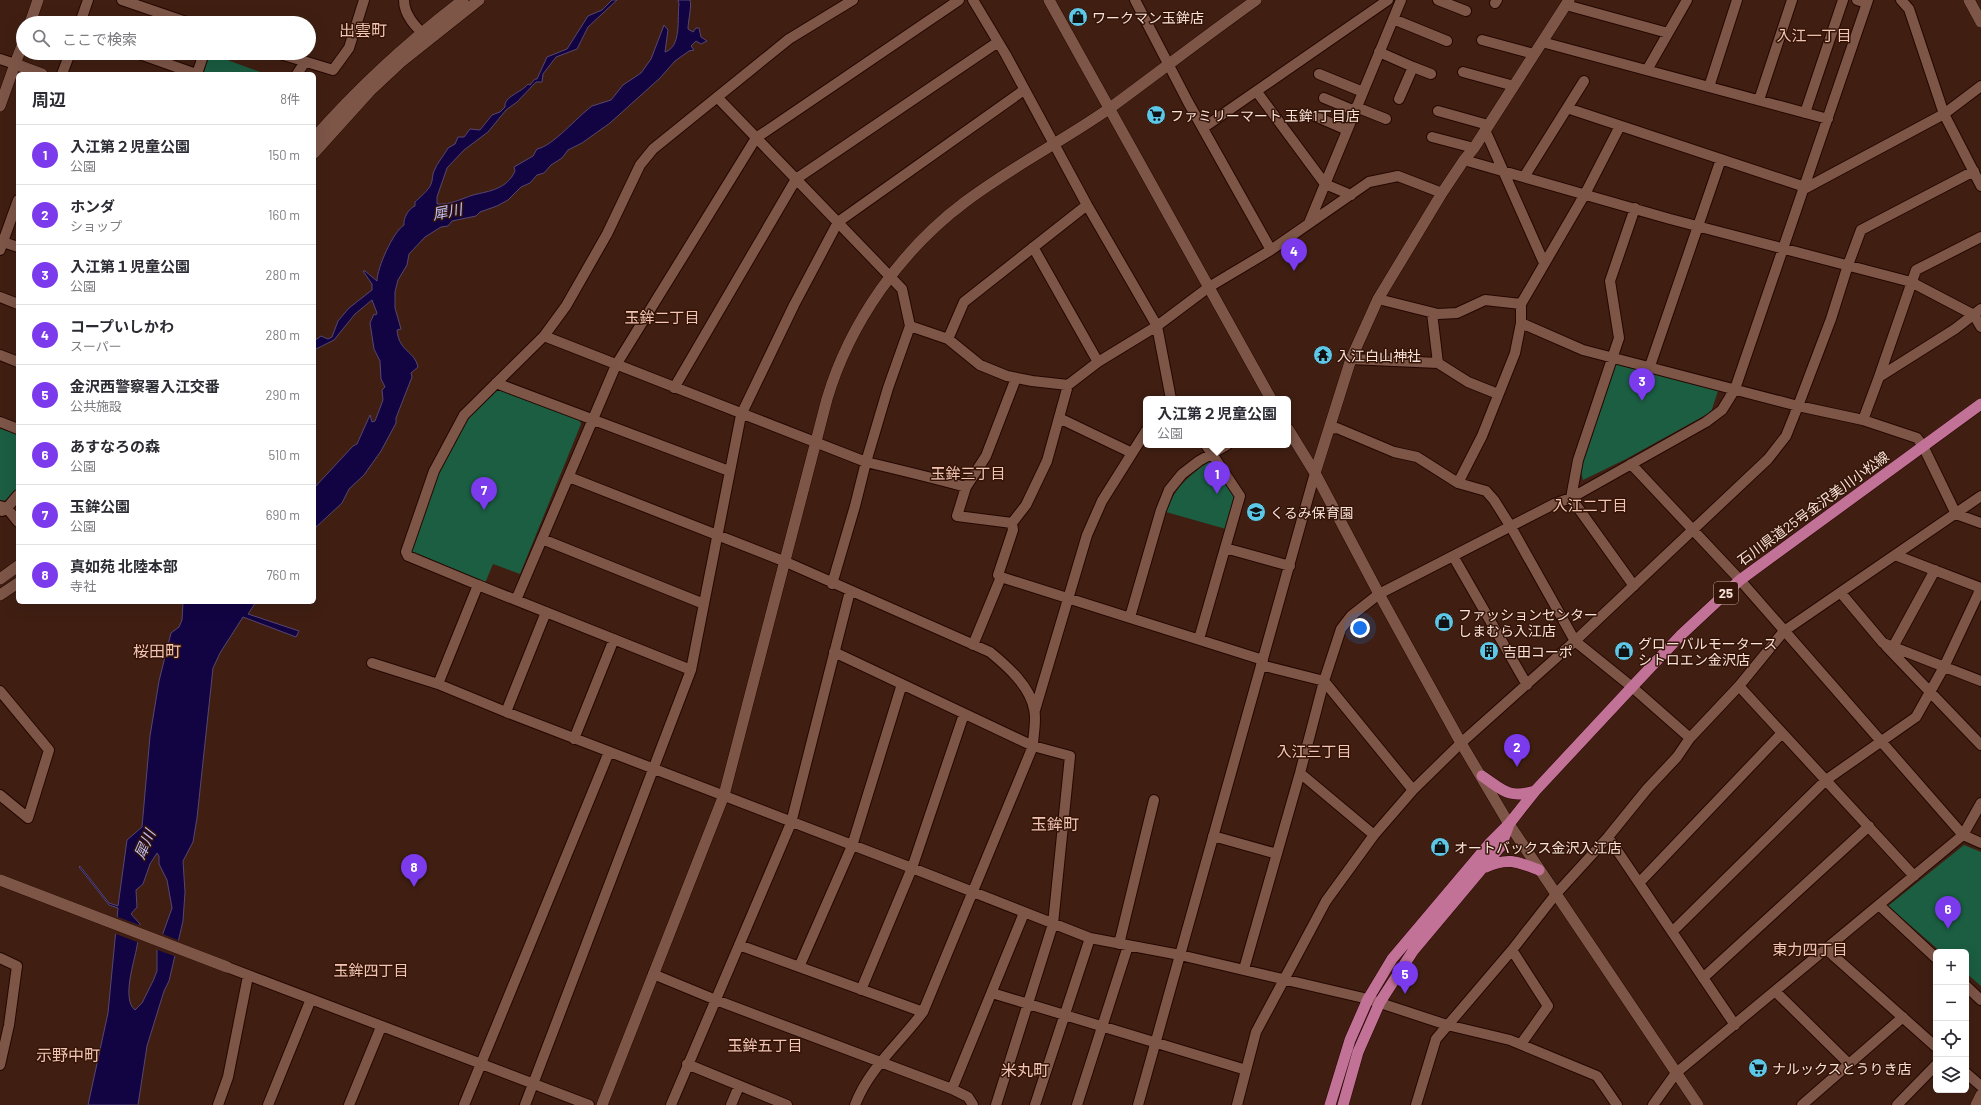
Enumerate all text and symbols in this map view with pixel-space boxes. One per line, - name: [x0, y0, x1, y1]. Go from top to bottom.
- shop icon: ワークマン玉鉾店: [1067, 6, 1089, 28]
- place label: ワークマン玉鉾店: [1092, 9, 1204, 26]
- search box: [16, 16, 316, 60]
- district label: 出雲町: [339, 20, 387, 39]
- district label: 入江一丁目: [1776, 26, 1852, 44]
- icon: search: [30, 27, 52, 49]
- text: ここで検索: [62, 30, 137, 48]
- text: 周辺: [32, 89, 66, 109]
- text: 8件: [280, 91, 300, 107]
- supermarket icon: ファミリーマート 玉鉾1丁目店: [1145, 104, 1167, 126]
- place label: ファミリーマート 玉鉾1丁目店: [1170, 107, 1360, 124]
- text: 入江第２児童公園: [70, 137, 190, 155]
- text: 1: [43, 147, 47, 163]
- text: 150 m: [268, 147, 300, 163]
- text: 公園: [70, 158, 96, 174]
- text: ホンダ: [70, 197, 115, 215]
- water label: 犀川: [431, 199, 465, 223]
- text: 2: [41, 207, 49, 223]
- text: 160 m: [268, 207, 300, 223]
- text: ショップ: [70, 218, 122, 234]
- pin: 4: [1281, 238, 1307, 271]
- text: 入江第１児童公園: [70, 257, 190, 275]
- text: 3: [41, 267, 49, 283]
- text: 280 m: [266, 267, 300, 283]
- text: 公園: [70, 278, 96, 294]
- district label: 玉鉾二丁目: [624, 308, 700, 326]
- text: コープいしかわ: [70, 317, 174, 335]
- text: 4: [41, 327, 49, 343]
- text: 280 m: [266, 327, 300, 343]
- text: スーパー: [70, 338, 122, 354]
- temple icon: 入江白山神社: [1312, 344, 1334, 366]
- place label: 入江白山神社: [1337, 347, 1421, 364]
- pin: 3: [1629, 368, 1655, 401]
- text: 金沢西警察署入江交番: [70, 377, 220, 395]
- text: 5: [41, 387, 49, 403]
- text: 290 m: [266, 387, 300, 403]
- popup: [1143, 396, 1291, 448]
- text: 公共施設: [70, 398, 122, 414]
- text: 入江第２児童公園: [1157, 404, 1277, 422]
- text: 公園: [1157, 425, 1183, 441]
- text: あすなろの森: [70, 437, 160, 455]
- text: 6: [42, 447, 48, 463]
- text: 510 m: [268, 447, 300, 463]
- street label: 石川県道25号金沢美川小松線: [1734, 447, 1892, 569]
- text: 公園: [70, 458, 96, 474]
- pin: 1: [1204, 461, 1230, 494]
- district label: 玉鉾三丁目: [930, 464, 1006, 482]
- pin: 7: [471, 477, 497, 510]
- district label: 入江二丁目: [1552, 496, 1628, 514]
- text: 玉鉾公園: [70, 497, 130, 515]
- school or university icon: くるみ保育園: [1245, 501, 1267, 523]
- place label: くるみ保育園: [1270, 504, 1354, 521]
- text: 7: [42, 507, 48, 523]
- text: 690 m: [266, 507, 300, 523]
- text: 公園: [70, 518, 96, 534]
- text: 真如苑 北陸本部: [70, 557, 178, 575]
- text: 8: [41, 567, 49, 583]
- text: 760 m: [266, 567, 300, 583]
- text: 寺社: [70, 578, 96, 594]
- road number: 25: [1714, 582, 1738, 604]
- place label: ファッションセンター しまむら入江店: [1458, 606, 1598, 639]
- shop icon: ファッションセンター しまむら入江店: [1433, 611, 1455, 633]
- your location: [1350, 618, 1370, 638]
- place label: グローバルモータース シトロエン金沢店: [1638, 635, 1777, 668]
- building icon: 吉田コーポ: [1478, 640, 1500, 662]
- shop icon: グローバルモータース シトロエン金沢店: [1613, 640, 1635, 662]
- district label: 桜田町: [133, 641, 181, 660]
- place label: 吉田コーポ: [1503, 643, 1573, 660]
- pin: 2: [1504, 734, 1530, 767]
- district label: 入江三丁目: [1276, 742, 1352, 760]
- district label: 玉鉾町: [1031, 814, 1079, 833]
- water label: 犀川: [130, 825, 159, 861]
- shop icon: オートバックス金沢入江店: [1429, 836, 1451, 858]
- place label: オートバックス金沢入江店: [1454, 839, 1622, 856]
- pin: 8: [401, 854, 427, 887]
- pin: 6: [1935, 896, 1961, 929]
- district label: 東力四丁目: [1772, 940, 1848, 958]
- map controls: [1933, 949, 1969, 1093]
- button: +: [1933, 949, 1969, 985]
- district label: 玉鉾四丁目: [333, 961, 409, 979]
- pin: 5: [1392, 961, 1418, 994]
- button: −: [1933, 985, 1969, 1021]
- button: locate: [1933, 1021, 1969, 1057]
- district label: 玉鉾五丁目: [727, 1036, 803, 1054]
- district label: 示野中町: [36, 1045, 100, 1064]
- supermarket icon: ナルックスとうりき店: [1747, 1057, 1769, 1079]
- button: layers: [1933, 1057, 1969, 1093]
- district label: 米丸町: [1001, 1060, 1049, 1079]
- place label: ナルックスとうりき店: [1772, 1060, 1912, 1077]

